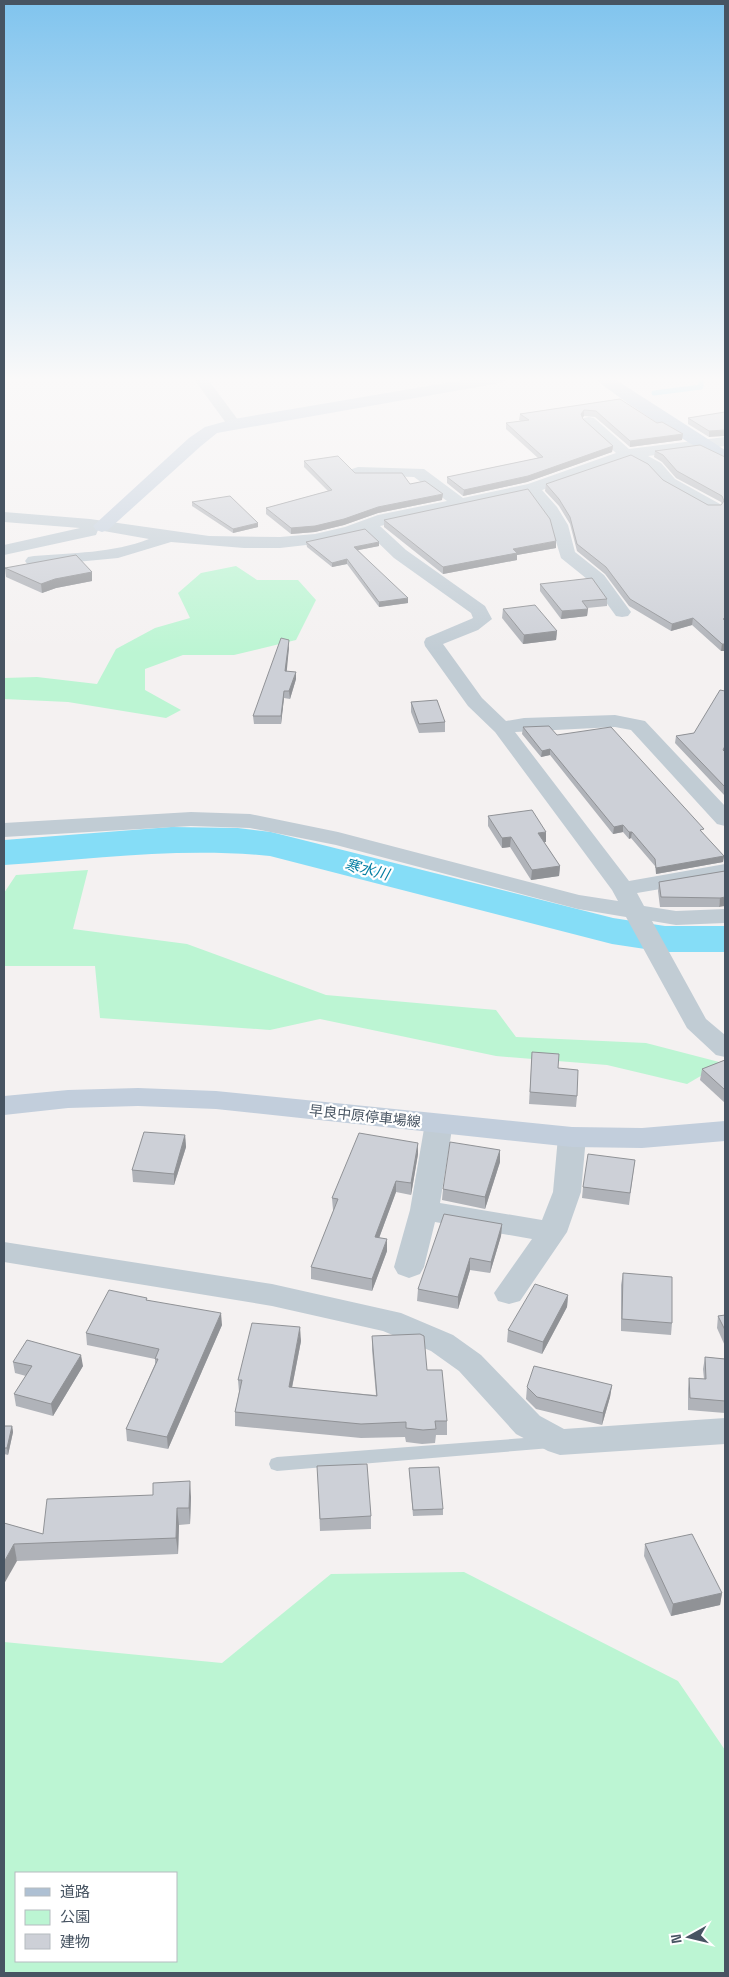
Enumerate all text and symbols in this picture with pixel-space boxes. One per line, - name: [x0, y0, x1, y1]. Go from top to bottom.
- water label: 寒水川: [343, 854, 393, 884]
- street label: 早良中原停車場線: [308, 1101, 422, 1131]
- legend: [15, 1872, 178, 1962]
- text: 道路: [60, 1882, 90, 1901]
- text: 公園: [60, 1907, 90, 1926]
- north arrow: [664, 1912, 714, 1962]
- text: 建物: [60, 1932, 90, 1951]
- text: N: [667, 1933, 686, 1945]

